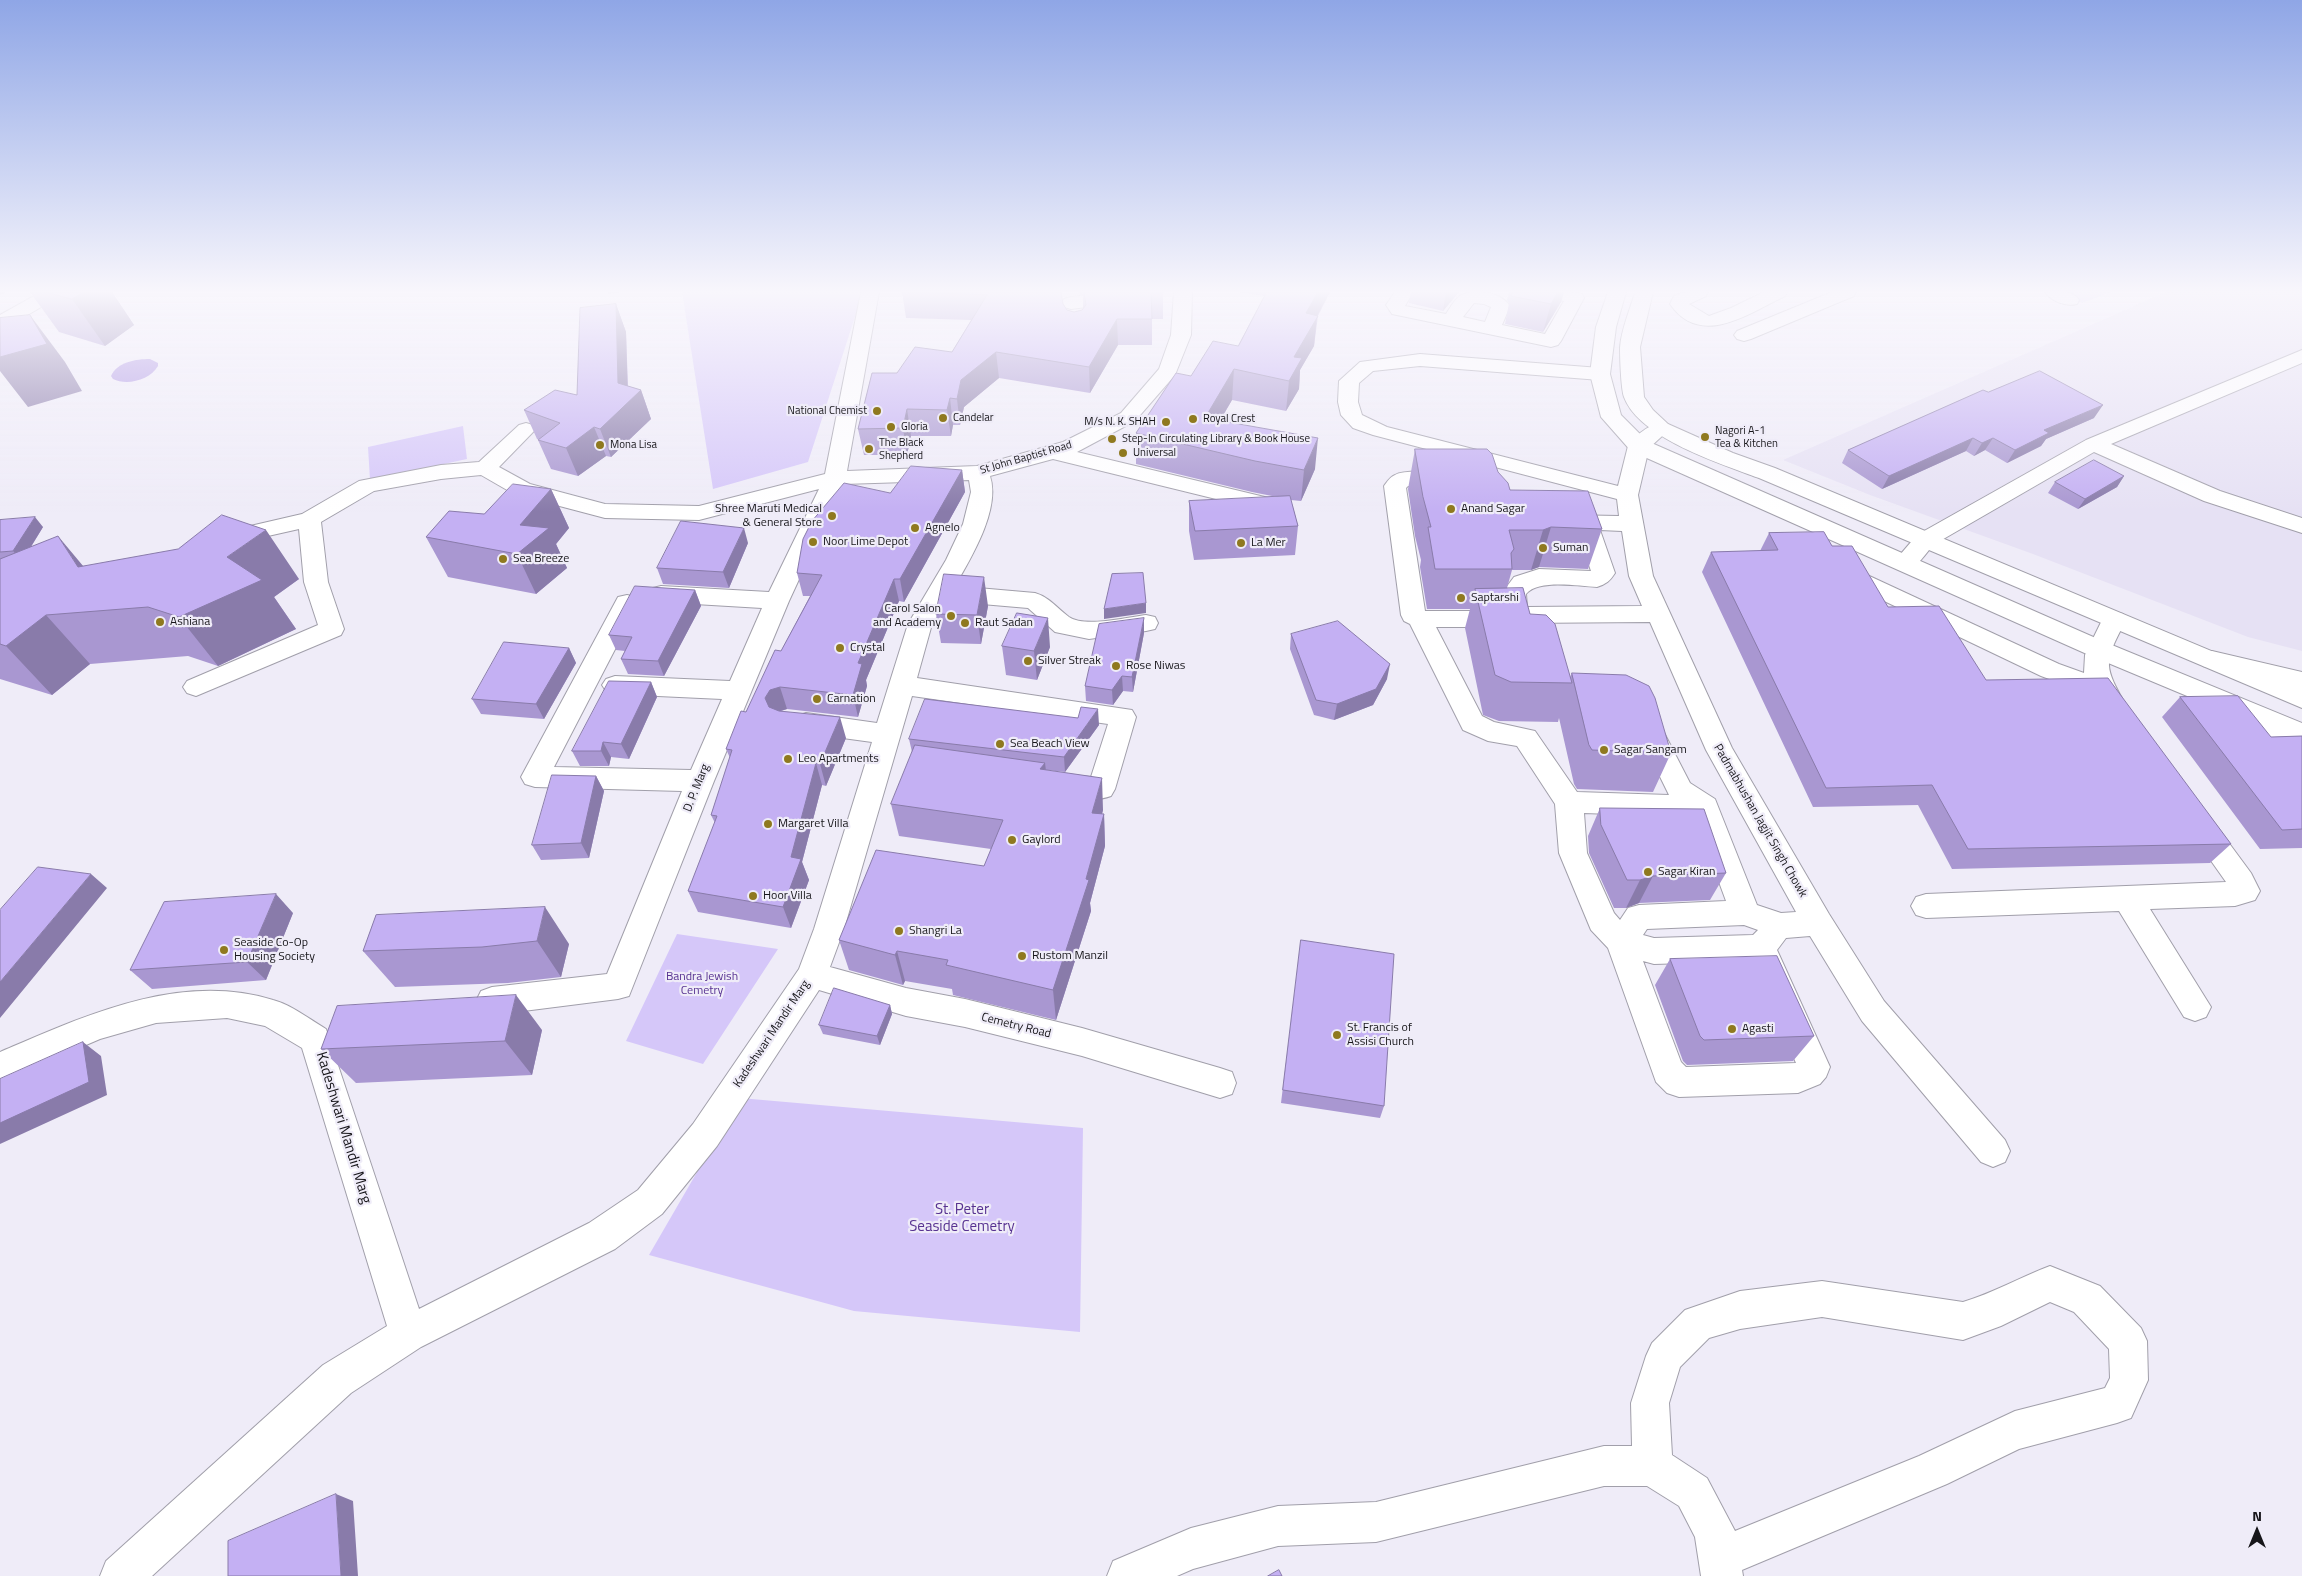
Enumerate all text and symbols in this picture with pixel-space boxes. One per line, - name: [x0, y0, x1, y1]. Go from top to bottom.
- place label: National Chemist: [788, 404, 867, 418]
- marker: National Chemist: [871, 405, 883, 417]
- place label: Candelar: [953, 411, 994, 425]
- marker: Candelar: [937, 412, 949, 424]
- place label: Royal Crest: [1203, 412, 1255, 426]
- marker: Royal Crest: [1187, 413, 1199, 425]
- place label: M/s N. K. SHAH: [1084, 415, 1156, 429]
- marker: M/s N. K. SHAH: [1160, 416, 1172, 428]
- place label: Gloria: [901, 420, 928, 434]
- marker: Gloria: [885, 421, 897, 433]
- place label: Nagori A-1 Tea & Kitchen: [1715, 424, 1778, 450]
- marker: Nagori A-1 Tea & Kitchen: [1699, 431, 1711, 443]
- place label: Step-In Circulating Library & Book House: [1122, 432, 1310, 446]
- marker: Step-In Circulating Library & Book House: [1106, 433, 1118, 445]
- place label: The Black Shepherd: [879, 436, 924, 462]
- place label: Mona Lisa: [610, 438, 657, 452]
- marker: Mona Lisa: [594, 439, 606, 451]
- street label: St John Baptist Road: [979, 439, 1073, 477]
- marker: The Black Shepherd: [863, 443, 875, 455]
- place label: Universal: [1133, 446, 1176, 460]
- marker: Universal: [1117, 447, 1129, 459]
- place label: Shree Maruti Medical & General Store: [715, 502, 822, 530]
- place label: Anand Sagar: [1461, 502, 1525, 516]
- marker: Anand Sagar: [1445, 503, 1457, 515]
- marker: Shree Maruti Medical & General Store: [826, 510, 838, 522]
- place label: Agnelo: [925, 521, 960, 535]
- marker: Agnelo: [909, 522, 921, 534]
- place label: Noor Lime Depot: [823, 535, 908, 549]
- marker: Noor Lime Depot: [807, 536, 819, 548]
- place label: La Mer: [1251, 536, 1286, 550]
- marker: La Mer: [1235, 537, 1247, 549]
- place label: Suman: [1553, 541, 1588, 555]
- marker: Suman: [1537, 542, 1549, 554]
- place label: Sea Breeze: [513, 552, 569, 566]
- marker: Sea Breeze: [497, 553, 509, 565]
- place label: Saptarshi: [1471, 591, 1519, 605]
- marker: Saptarshi: [1455, 592, 1467, 604]
- place label: Carol Salon and Academy: [873, 602, 941, 630]
- marker: Carol Salon and Academy: [945, 610, 957, 622]
- place label: Ashiana: [170, 615, 210, 629]
- marker: Ashiana: [154, 616, 166, 628]
- place label: Raut Sadan: [975, 616, 1033, 630]
- marker: Raut Sadan: [959, 617, 971, 629]
- place label: Crystal: [850, 641, 885, 655]
- marker: Crystal: [834, 642, 846, 654]
- place label: Silver Streak: [1038, 654, 1101, 668]
- marker: Silver Streak: [1022, 655, 1034, 667]
- place label: Rose Niwas: [1126, 659, 1185, 673]
- marker: Rose Niwas: [1110, 660, 1122, 672]
- place label: Carnation: [827, 692, 876, 706]
- marker: Carnation: [811, 693, 823, 705]
- place label: Sea Beach View: [1010, 737, 1090, 751]
- marker: Sea Beach View: [994, 738, 1006, 750]
- street label: Padmabhushan Jagjit Singh Chowk: [1710, 742, 1810, 900]
- place label: Sagar Sangam: [1614, 743, 1687, 757]
- marker: Sagar Sangam: [1598, 744, 1610, 756]
- place label: Leo Apartments: [798, 752, 879, 766]
- marker: Leo Apartments: [782, 753, 794, 765]
- street label: D. P. Marg: [681, 762, 713, 814]
- place label: Margaret Villa: [778, 817, 848, 831]
- marker: Margaret Villa: [762, 818, 774, 830]
- place label: Gaylord: [1022, 833, 1061, 847]
- marker: Gaylord: [1006, 834, 1018, 846]
- place label: Sagar Kiran: [1658, 865, 1716, 879]
- marker: Sagar Kiran: [1642, 866, 1654, 878]
- place label: Hoor Villa: [763, 889, 812, 903]
- marker: Hoor Villa: [747, 890, 759, 902]
- place label: Shangri La: [909, 924, 962, 938]
- marker: Shangri La: [893, 925, 905, 937]
- place label: Seaside Co-Op Housing Society: [234, 936, 315, 964]
- marker: Seaside Co-Op Housing Society: [218, 944, 230, 956]
- place label: Rustom Manzil: [1032, 949, 1108, 963]
- marker: Rustom Manzil: [1016, 950, 1028, 962]
- park label: Bandra Jewish Cemetry: [666, 970, 738, 998]
- street label: Kadeshwari Mandir Marg: [731, 978, 813, 1090]
- street label: Cemetry Road: [980, 1010, 1052, 1042]
- place label: St. Francis of Assisi Church: [1347, 1021, 1414, 1049]
- place label: Agasti: [1742, 1022, 1774, 1036]
- marker: Agasti: [1726, 1023, 1738, 1035]
- marker: St. Francis of Assisi Church: [1331, 1029, 1343, 1041]
- street label: Kadeshwari Mandir Marg: [311, 1050, 375, 1206]
- park label: St. Peter Seaside Cemetry: [909, 1201, 1015, 1236]
- text: N: [2252, 1505, 2262, 1526]
- north arrow: [2232, 1506, 2282, 1556]

